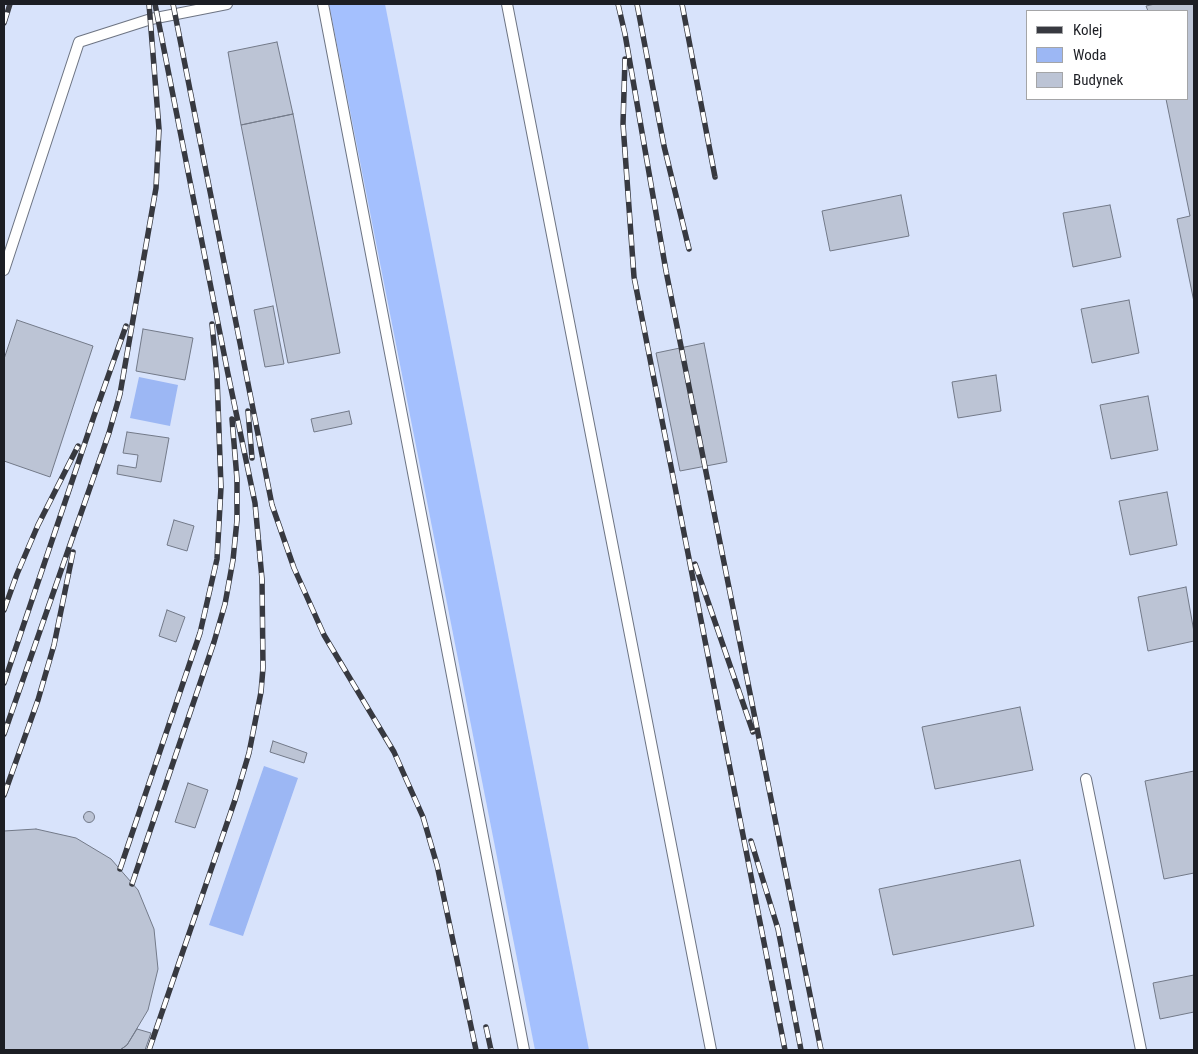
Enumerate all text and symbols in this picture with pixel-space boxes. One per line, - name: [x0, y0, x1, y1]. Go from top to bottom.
- legend: [1026, 10, 1188, 100]
- text: Kolej: [1073, 21, 1102, 39]
- text: Woda: [1073, 46, 1106, 64]
- text: Budynek: [1073, 71, 1123, 89]

